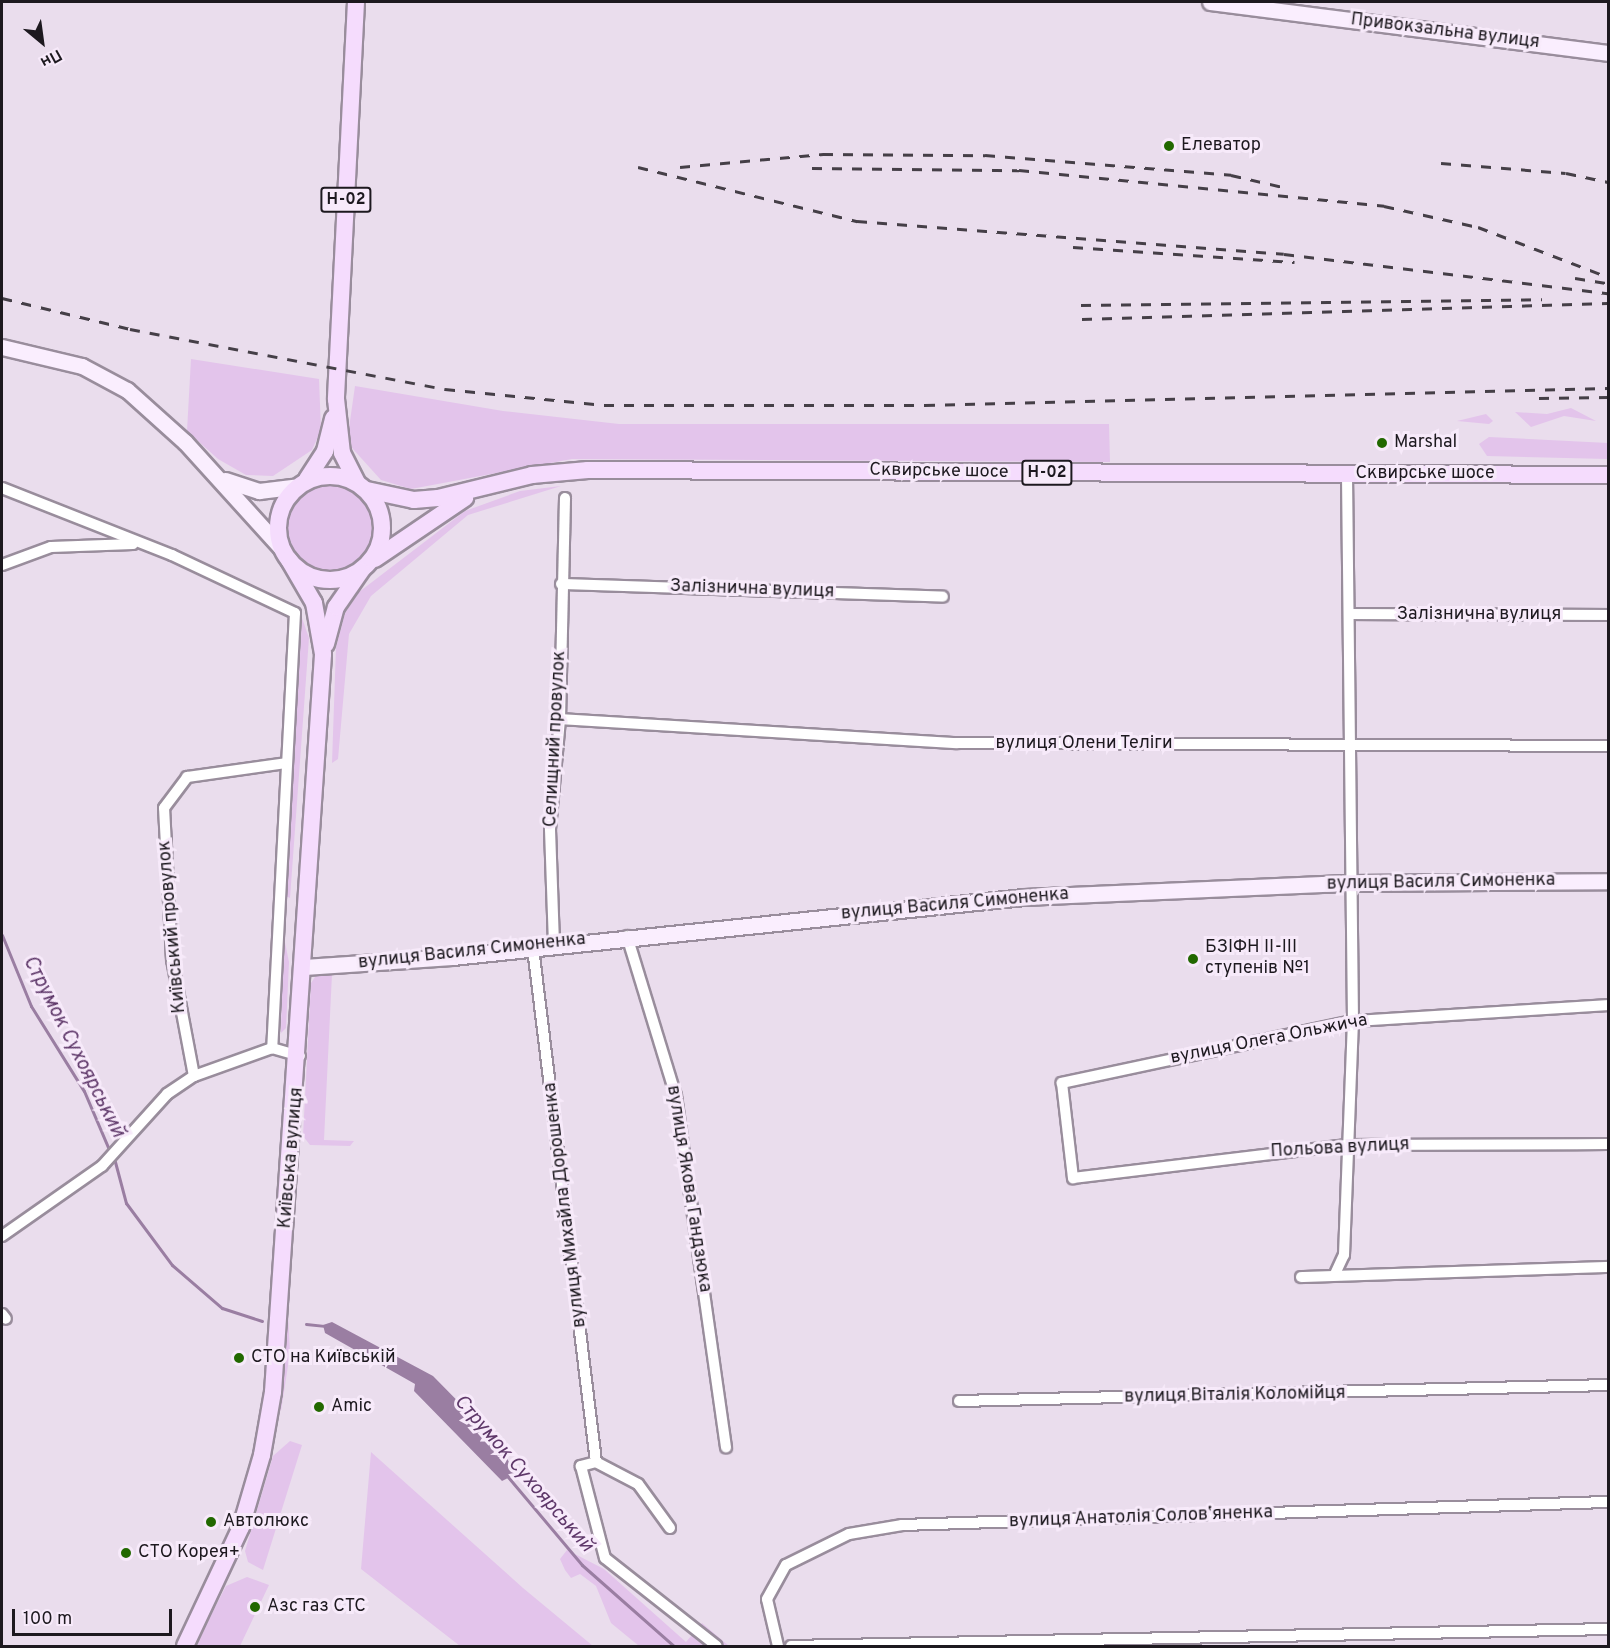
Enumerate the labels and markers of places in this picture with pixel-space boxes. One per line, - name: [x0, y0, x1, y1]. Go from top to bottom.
- place label: Елеватор: [1181, 135, 1261, 157]
- marker: Елеватор: [1162, 139, 1176, 153]
- place label: Marshal: [1394, 432, 1457, 454]
- marker: Marshal: [1375, 436, 1389, 450]
- place label: БЗІФН ІІ-ІІІ ступенів №1: [1205, 938, 1310, 980]
- marker: БЗІФН ІІ-ІІІ ступенів №1: [1186, 952, 1200, 966]
- place label: СТО на Київській: [251, 1347, 396, 1369]
- marker: СТО на Київській: [232, 1351, 246, 1365]
- place label: Amic: [331, 1396, 372, 1418]
- marker: Amic: [312, 1400, 326, 1414]
- place label: Автолюкс: [223, 1511, 309, 1533]
- marker: Автолюкс: [204, 1515, 218, 1529]
- place label: СТО Корея+: [138, 1542, 240, 1564]
- marker: СТО Корея+: [119, 1546, 133, 1560]
- place label: Азс газ СТС: [267, 1596, 366, 1618]
- marker: Азс газ СТС: [248, 1600, 262, 1614]

